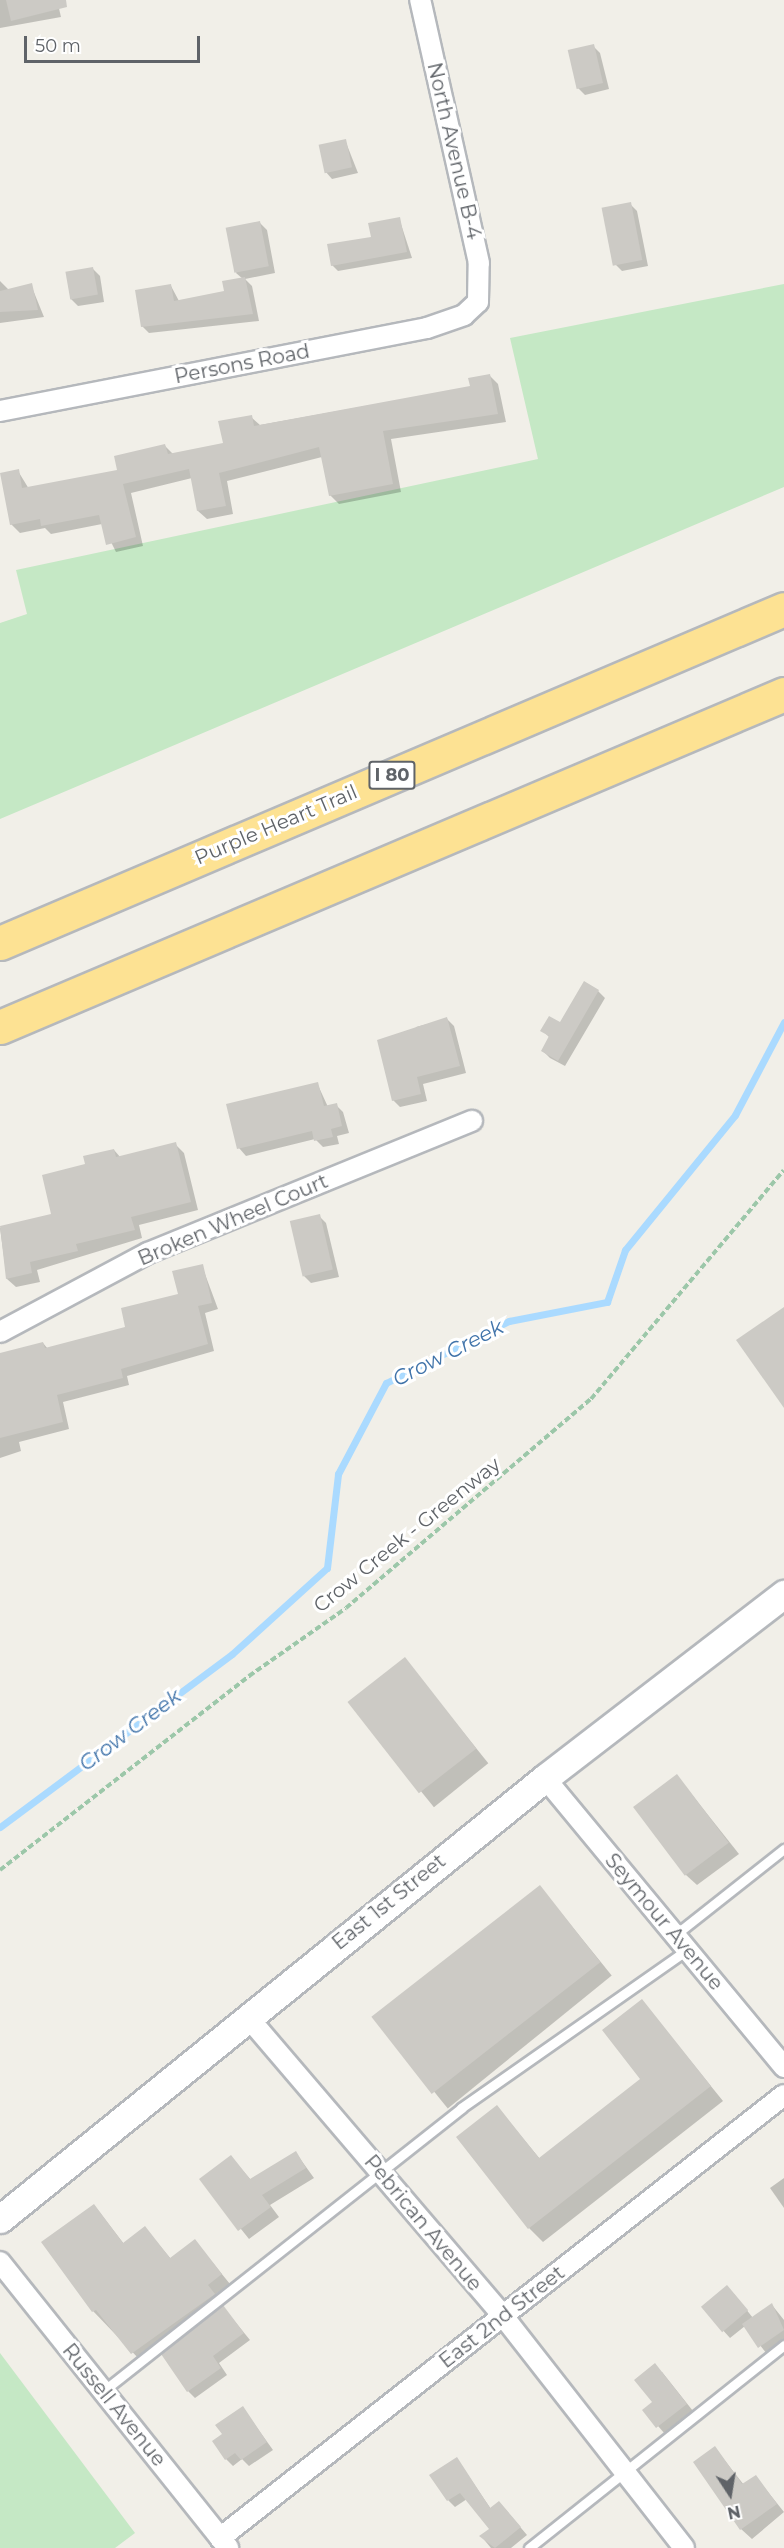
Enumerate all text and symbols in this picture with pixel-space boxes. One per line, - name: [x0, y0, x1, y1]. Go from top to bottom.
- scale bar: [27, 24, 202, 62]
- text: 50 m: [35, 35, 81, 57]
- street label: North Avenue B-4: [422, 60, 486, 242]
- street label: Persons Road: [172, 339, 312, 389]
- road number: I 80: [368, 760, 416, 790]
- street label: Purple Heart Trail: [191, 780, 361, 870]
- street label: Broken Wheel Court: [134, 1169, 332, 1271]
- water label: Crow Creek: [388, 1314, 508, 1392]
- street label: Crow Creek - Greenway: [309, 1452, 505, 1618]
- water label: Crow Creek: [74, 1683, 186, 1777]
- street label: East 1st Street: [327, 1849, 451, 1955]
- street label: Seymour Avenue: [600, 1849, 728, 1995]
- street label: Pebrican Avenue: [359, 2150, 487, 2296]
- street label: East 2nd Street: [435, 2261, 569, 2373]
- street label: Russell Avenue: [57, 2339, 171, 2471]
- north arrow: [700, 2464, 760, 2524]
- text: N: [726, 2501, 742, 2523]

